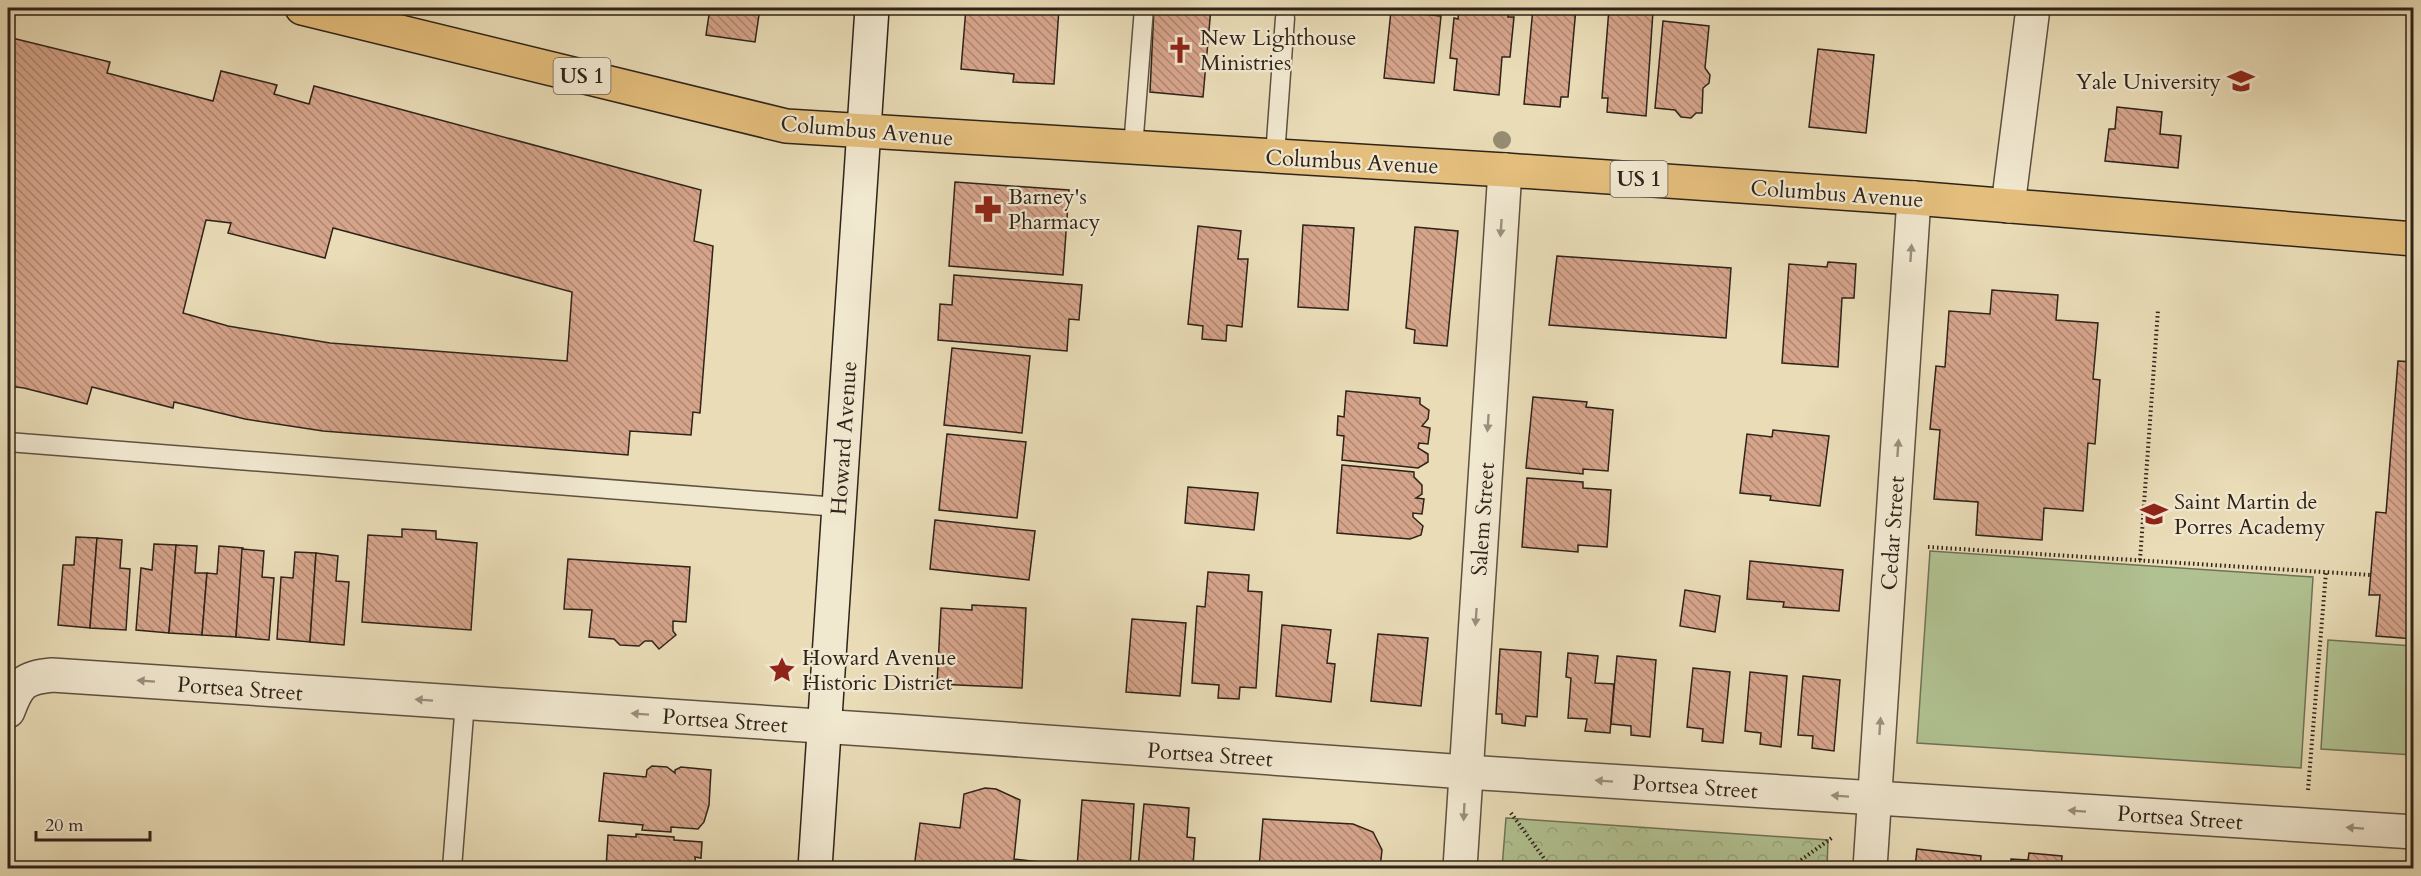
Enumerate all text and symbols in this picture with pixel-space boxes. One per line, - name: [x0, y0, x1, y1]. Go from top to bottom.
- place label: New Lighthouse Ministries: [1200, 23, 1357, 78]
- church icon: New Lighthouse Ministries: [1165, 35, 1195, 65]
- road number: US 1: [554, 58, 610, 94]
- school or university icon: Yale University: [2226, 66, 2256, 96]
- place label: Yale University: [2076, 67, 2221, 97]
- street label: Columbus Avenue: [779, 108, 955, 153]
- street label: Columbus Avenue: [1265, 142, 1439, 182]
- road number: US 1: [1610, 161, 1668, 197]
- street label: Columbus Avenue: [1749, 173, 1925, 215]
- place label: Barney's Pharmacy: [1008, 182, 1101, 237]
- pharmacy icon: Barney's Pharmacy: [973, 194, 1003, 224]
- one-way arrow: [1496, 219, 1505, 238]
- one-way arrow: [1906, 244, 1915, 263]
- street label: Howard Avenue: [824, 360, 864, 516]
- one-way arrow: [1484, 413, 1493, 432]
- one-way arrow: [1893, 438, 1903, 457]
- street label: Salem Street: [1464, 461, 1502, 577]
- street label: Cedar Street: [1874, 475, 1912, 591]
- place label: Saint Martin de Porres Academy: [2174, 487, 2326, 542]
- school or university icon: Saint Martin de Porres Academy: [2139, 499, 2169, 529]
- one-way arrow: [1471, 608, 1481, 627]
- place label: Howard Avenue Historic District: [802, 643, 956, 698]
- place icon: Howard Avenue Historic District: [767, 655, 797, 685]
- street label: Portsea Street: [176, 670, 304, 708]
- one-way arrow: [136, 677, 155, 686]
- one-way arrow: [415, 695, 434, 704]
- street label: Portsea Street: [661, 702, 789, 740]
- one-way arrow: [630, 710, 649, 719]
- one-way arrow: [1875, 717, 1884, 736]
- street label: Portsea Street: [1146, 736, 1274, 774]
- street label: Portsea Street: [1631, 768, 1759, 806]
- one-way arrow: [1594, 776, 1613, 785]
- one-way arrow: [1831, 791, 1850, 800]
- street label: Portsea Street: [2116, 799, 2244, 837]
- one-way arrow: [1459, 803, 1468, 822]
- scale bar: [36, 804, 150, 842]
- one-way arrow: [2067, 806, 2086, 815]
- text: 20 m: [45, 813, 84, 838]
- one-way arrow: [2346, 824, 2365, 833]

